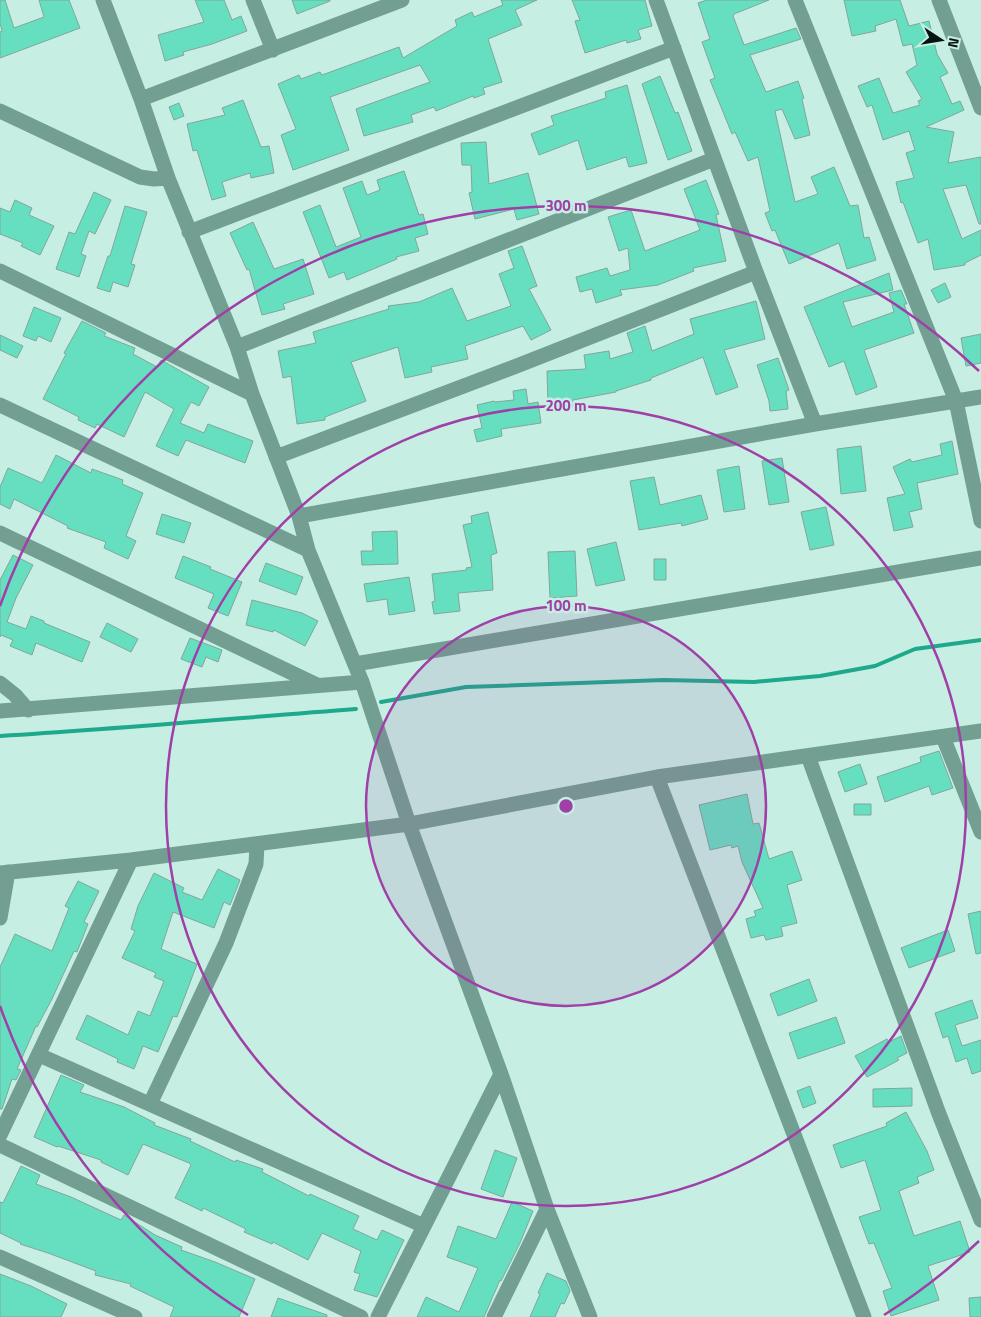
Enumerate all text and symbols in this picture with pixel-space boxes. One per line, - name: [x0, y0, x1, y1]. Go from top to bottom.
- north arrow: [916, 15, 966, 65]
- text: N: [943, 36, 965, 50]
- text: 300 m: [545, 194, 587, 217]
- text: 200 m: [545, 394, 587, 417]
- text: 100 m: [545, 594, 587, 617]
- centre of rings: [557, 797, 575, 815]

